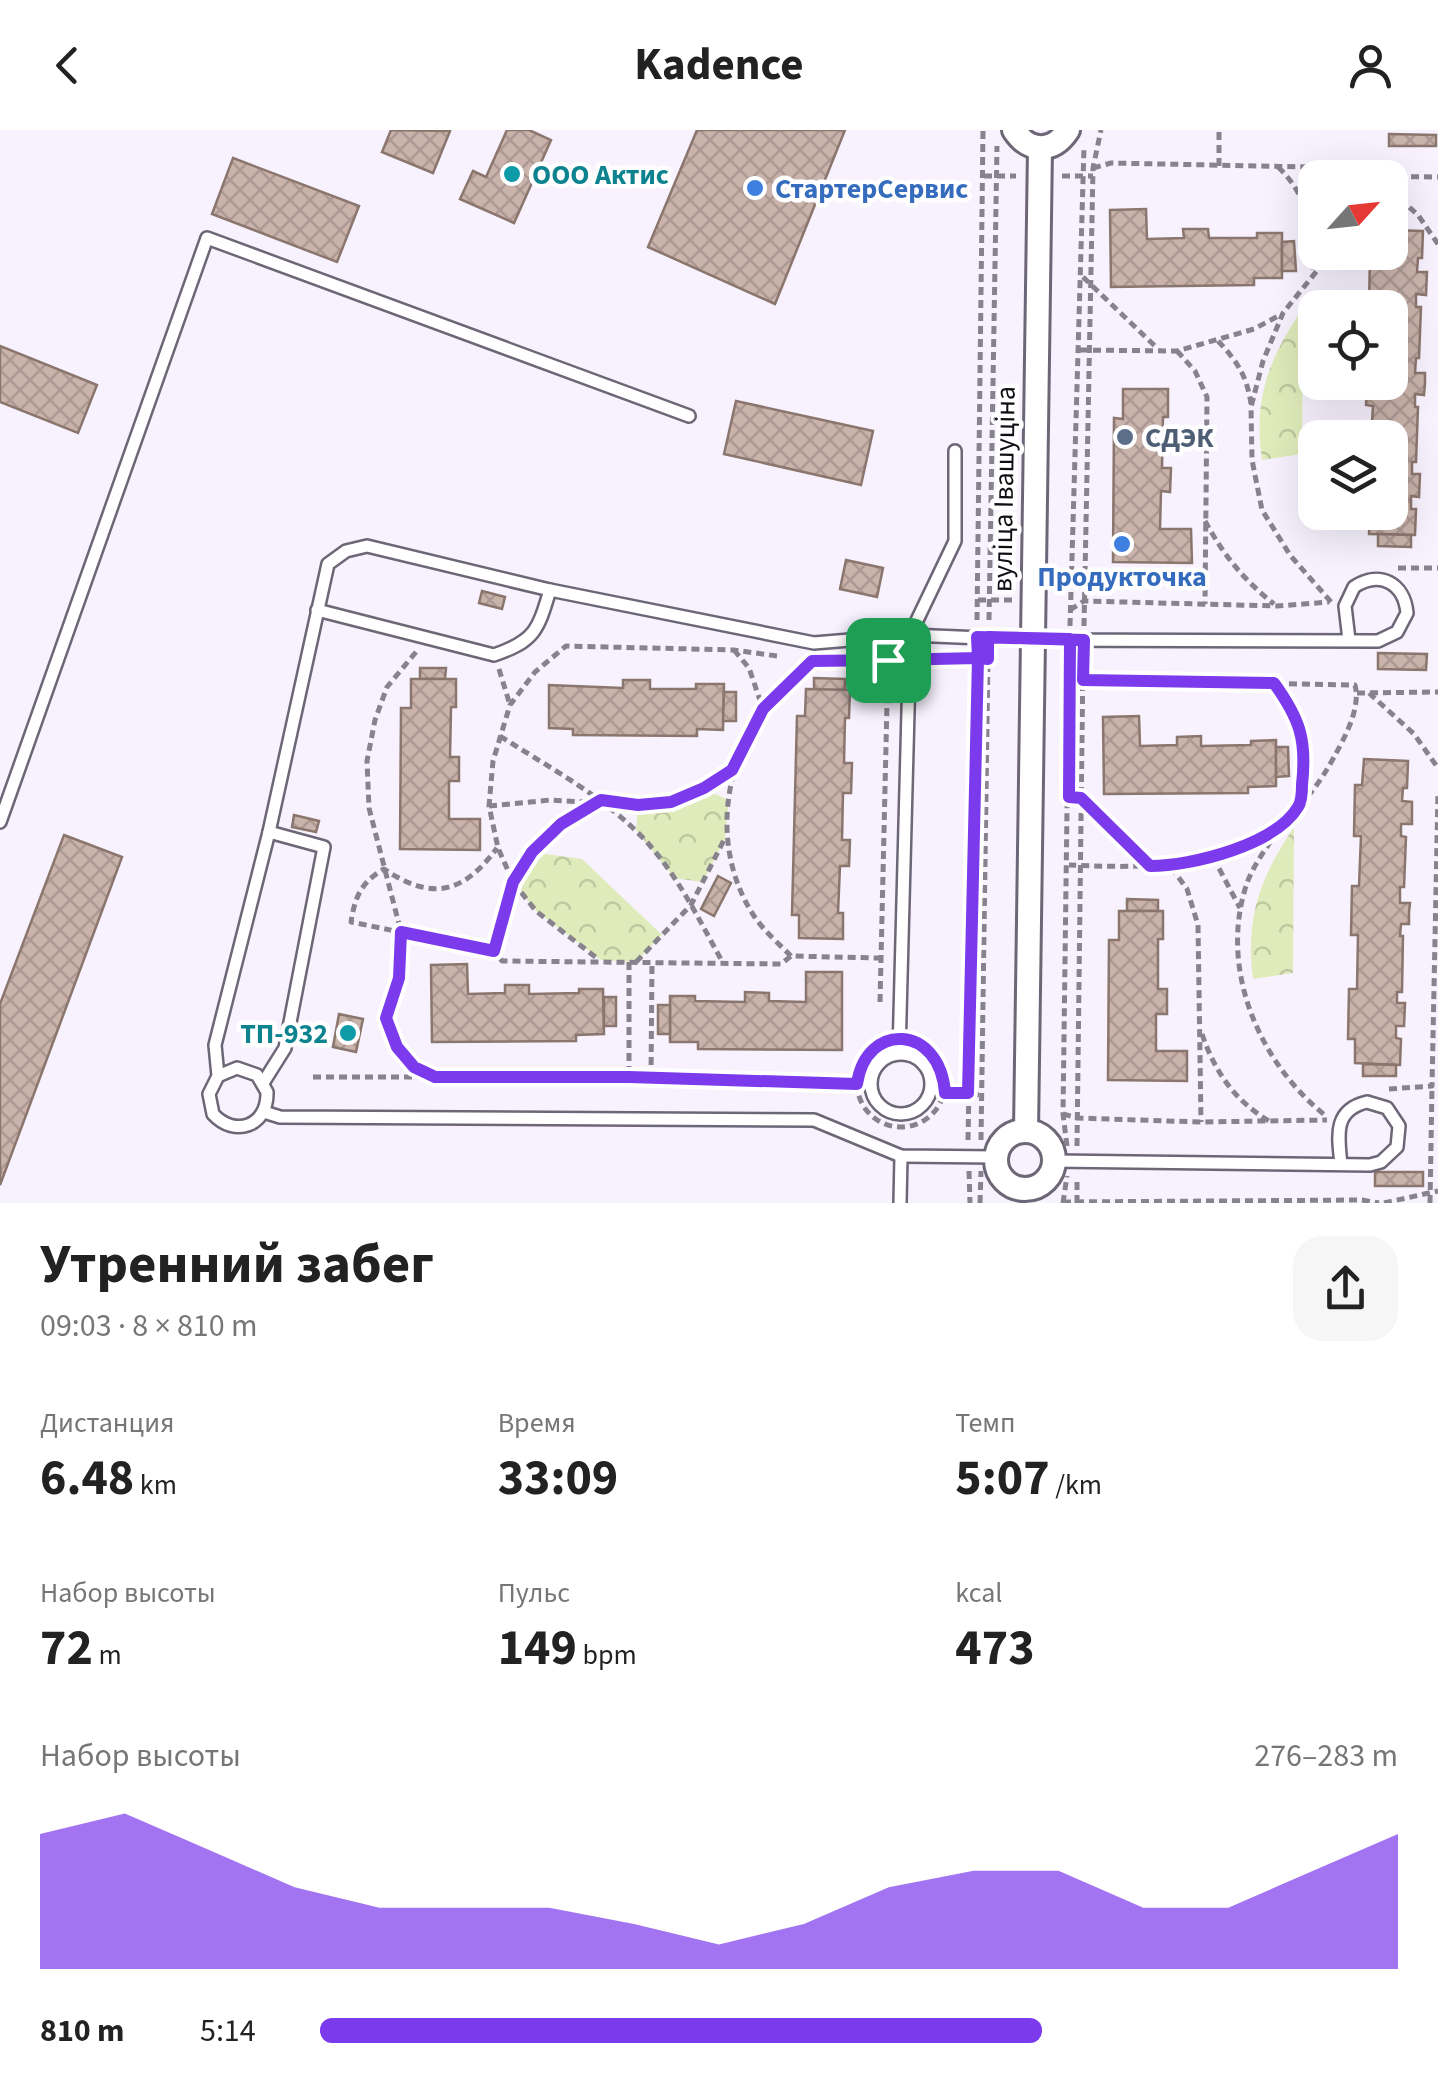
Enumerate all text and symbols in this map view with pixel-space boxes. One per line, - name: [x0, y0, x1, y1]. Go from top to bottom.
- text: Kadence: [634, 33, 804, 97]
- icon: back: [40, 38, 95, 93]
- icon: person: [1343, 38, 1398, 93]
- place label: ООО Актис: [532, 155, 669, 195]
- north arrow: [1298, 160, 1408, 270]
- map controls: [1298, 160, 1408, 530]
- marker: ООО Актис: [501, 163, 523, 185]
- place label: СтартерСервис: [775, 169, 968, 209]
- marker: СтартерСервис: [744, 177, 766, 199]
- button: locate: [1298, 290, 1408, 400]
- street label: вуліца Івашуціна: [982, 386, 1026, 592]
- place label: СДЭК: [1145, 418, 1214, 458]
- button: layers: [1298, 420, 1408, 530]
- marker: СДЭК: [1114, 426, 1136, 448]
- marker: Продукточка: [1111, 533, 1133, 555]
- place label: Продукточка: [1037, 557, 1207, 597]
- pin: [846, 618, 931, 703]
- icon: arrive: [861, 633, 916, 688]
- place label: ТП-932: [240, 1014, 328, 1054]
- marker: ТП-932: [337, 1022, 359, 1044]
- text: Утренний забег: [40, 1226, 434, 1304]
- button: share: [1293, 1236, 1398, 1341]
- text: 09:03 · 8 × 810 m: [40, 1303, 258, 1349]
- text: Дистанция: [40, 1403, 174, 1443]
- text: Время: [498, 1403, 576, 1443]
- text: Темп: [955, 1403, 1016, 1443]
- text: 6.48: [40, 1443, 134, 1514]
- text: 33:09: [498, 1443, 618, 1514]
- text: 5:07: [955, 1443, 1050, 1514]
- text: km: [134, 1465, 177, 1505]
- text: /km: [1050, 1465, 1102, 1505]
- text: Набор высоты: [40, 1573, 216, 1613]
- text: Пульс: [498, 1573, 570, 1613]
- text: kcal: [955, 1573, 1002, 1613]
- text: 72: [40, 1613, 93, 1684]
- text: 149: [498, 1613, 577, 1684]
- text: 473: [955, 1613, 1035, 1684]
- text: m: [93, 1635, 122, 1675]
- text: bpm: [577, 1635, 637, 1675]
- text: Набор высоты: [40, 1733, 241, 1779]
- text: 276–283 m: [1254, 1733, 1398, 1779]
- text: 810 m: [40, 2008, 125, 2054]
- text: 5:14: [200, 2008, 256, 2054]

